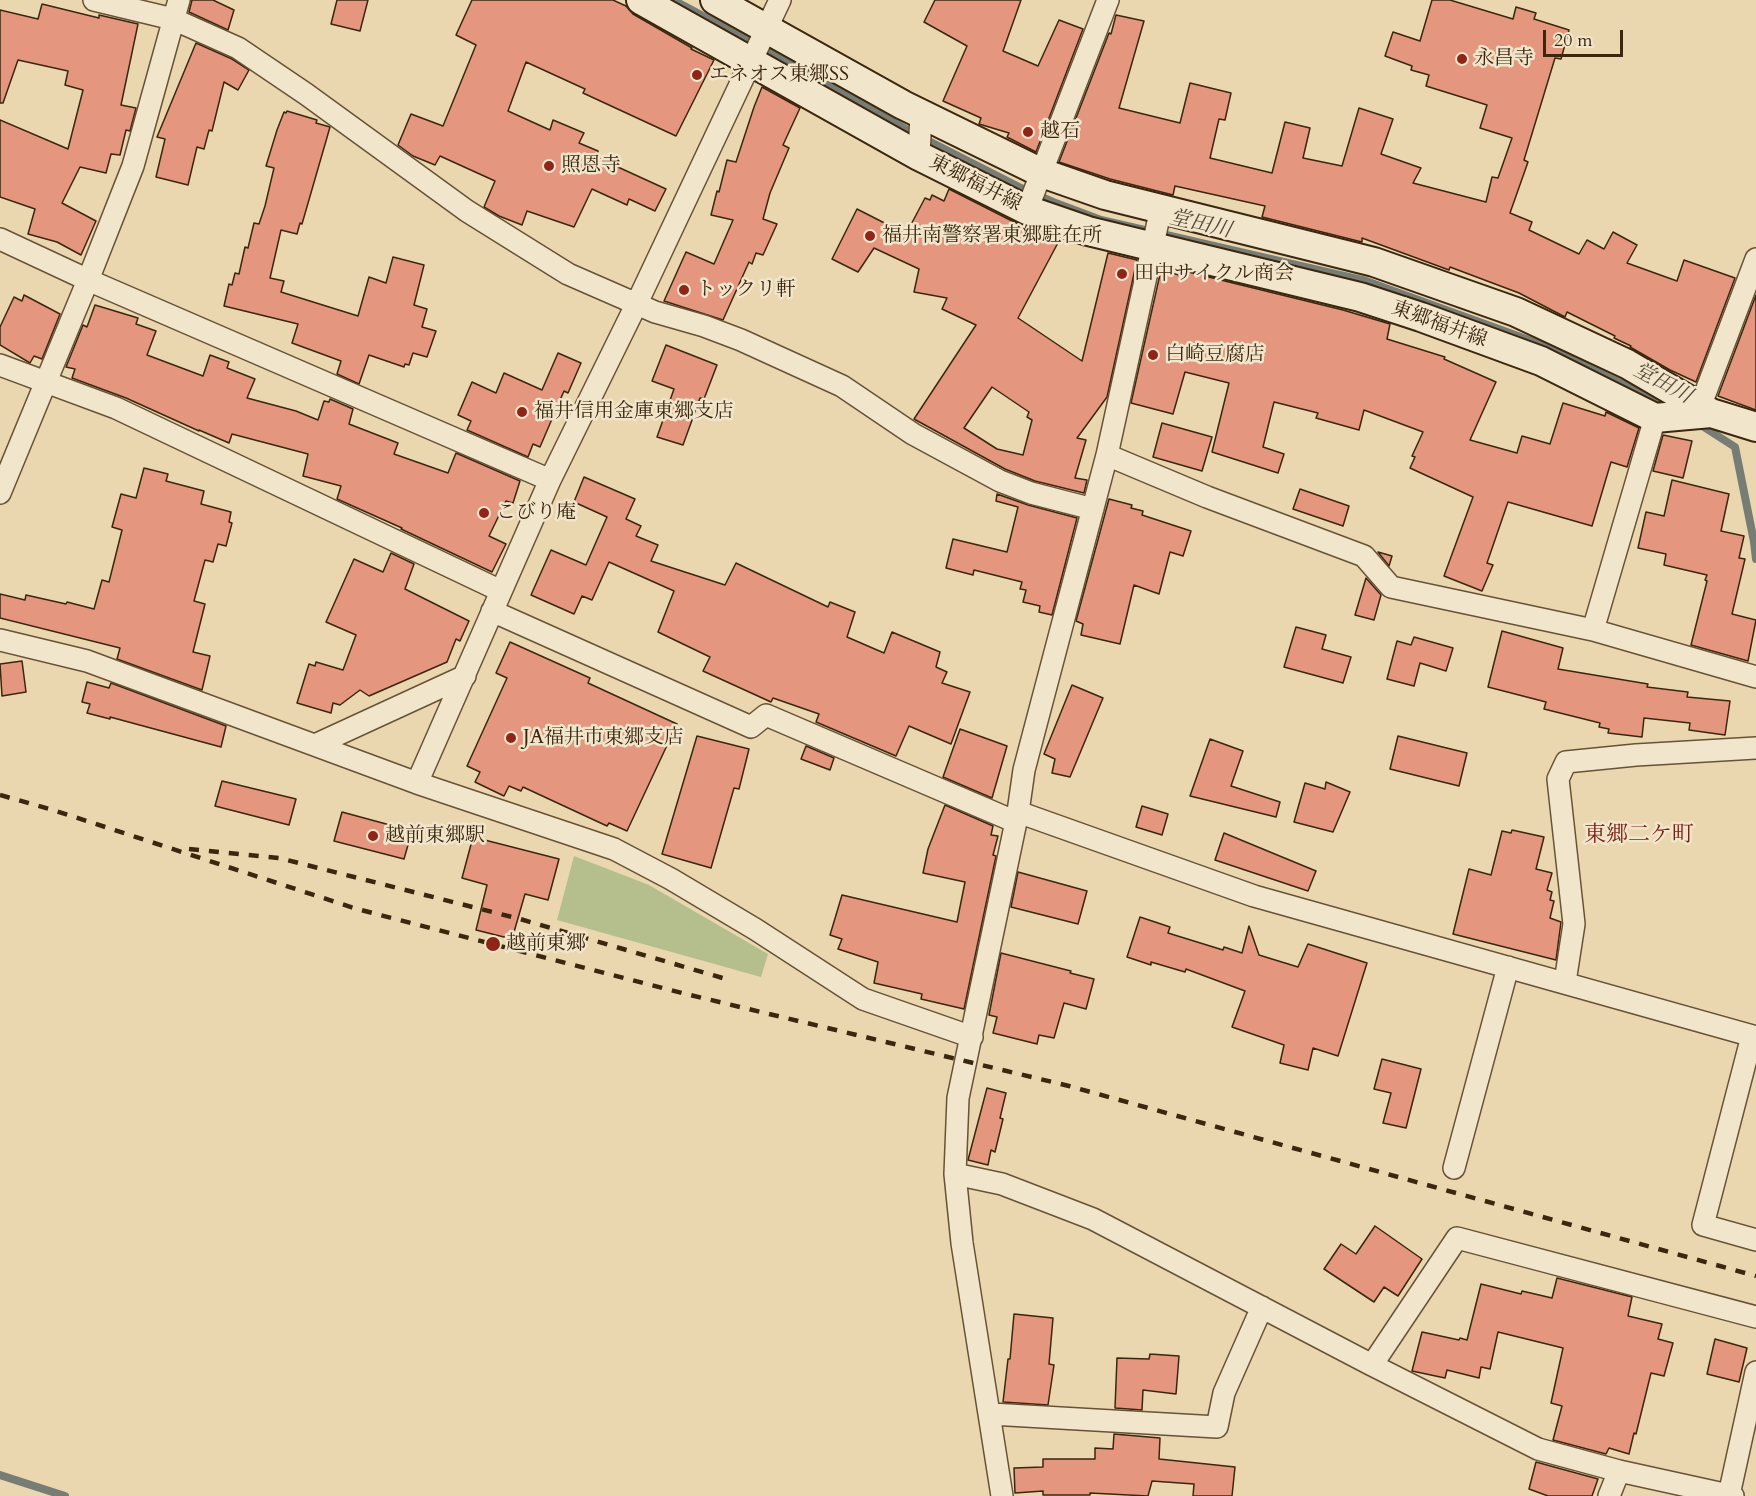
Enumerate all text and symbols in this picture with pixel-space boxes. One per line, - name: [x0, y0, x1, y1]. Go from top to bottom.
- scale bar: [1546, 18, 1626, 56]
- text: 20 m: [1554, 28, 1593, 53]
- place label: 永昌寺: [1474, 47, 1534, 71]
- marker: 永昌寺: [1455, 52, 1469, 66]
- place label: エネオス東郷SS: [709, 63, 849, 87]
- marker: エネオス東郷SS: [690, 68, 704, 82]
- place label: 越石: [1040, 120, 1080, 144]
- marker: 越石: [1021, 125, 1035, 139]
- street label: 東郷福井線: [925, 151, 1025, 217]
- place label: 照恩寺: [561, 154, 621, 178]
- marker: 照恩寺: [542, 159, 556, 173]
- water label: 堂田川: [1166, 206, 1234, 244]
- place label: 福井南警察署東郷駐在所: [882, 224, 1102, 248]
- marker: 福井南警察署東郷駐在所: [863, 229, 877, 243]
- place label: 田中サイクル商会: [1134, 262, 1294, 286]
- marker: 田中サイクル商会: [1115, 267, 1129, 281]
- place label: トックリ軒: [696, 278, 796, 302]
- marker: トックリ軒: [677, 283, 691, 297]
- street label: 東郷福井線: [1388, 297, 1490, 353]
- place label: 白崎豆腐店: [1165, 343, 1265, 367]
- marker: 白崎豆腐店: [1146, 348, 1160, 362]
- water label: 堂田川: [1628, 358, 1696, 410]
- place label: 福井信用金庫東郷支店: [534, 400, 734, 424]
- marker: 福井信用金庫東郷支店: [515, 405, 529, 419]
- place label: こびり庵: [496, 501, 576, 525]
- marker: こびり庵: [477, 506, 491, 520]
- place label: JA福井市東郷支店: [523, 726, 684, 750]
- marker: JA福井市東郷支店: [504, 731, 518, 745]
- district label: 東郷二ケ町: [1584, 823, 1694, 849]
- place label: 越前東郷駅: [385, 824, 485, 848]
- marker: 越前東郷駅: [366, 829, 380, 843]
- place label: 越前東郷: [506, 932, 586, 956]
- marker: 越前東郷: [484, 935, 502, 953]

